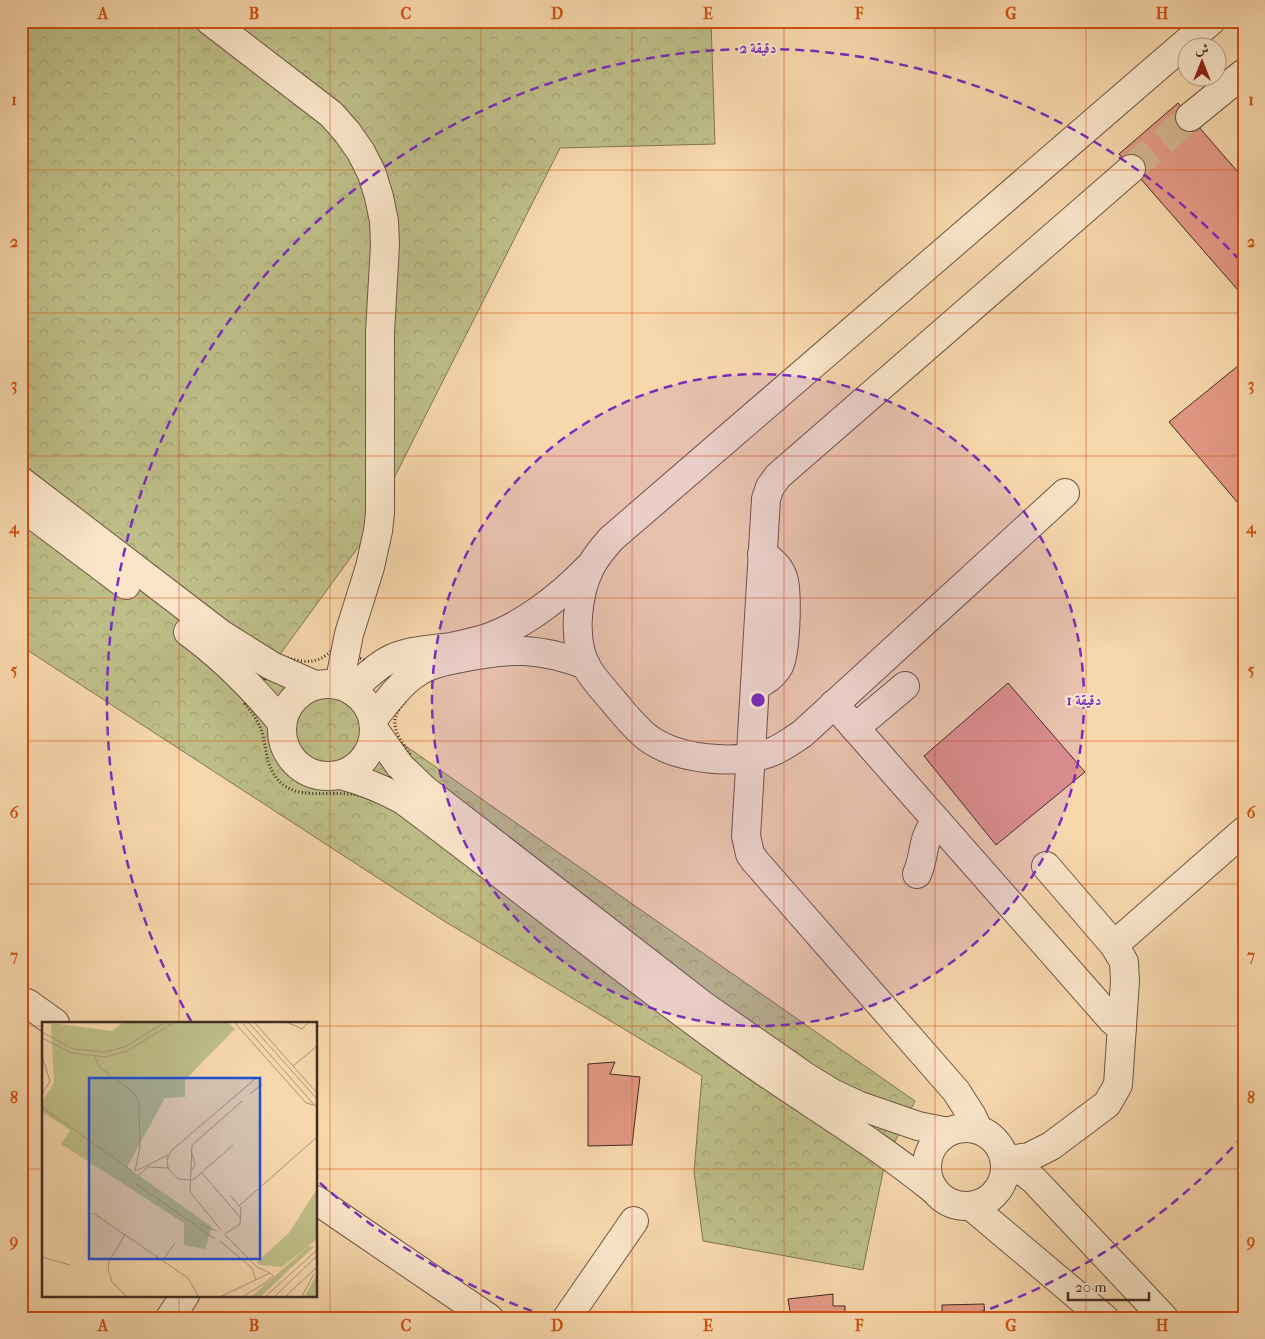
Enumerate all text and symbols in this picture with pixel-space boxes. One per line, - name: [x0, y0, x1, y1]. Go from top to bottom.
- text: A: [97, 4, 109, 23]
- text: B: [249, 4, 259, 23]
- text: C: [401, 4, 412, 23]
- text: D: [551, 4, 563, 23]
- text: E: [703, 4, 713, 23]
- text: F: [854, 4, 864, 23]
- text: G: [1005, 4, 1017, 23]
- text: H: [1156, 4, 1169, 23]
- north arrow: [1178, 38, 1228, 88]
- text: 2 دقيقة: [739, 39, 777, 57]
- text: ش: [1195, 41, 1209, 58]
- text: 1: [11, 90, 17, 109]
- text: 1: [1248, 90, 1254, 109]
- text: 2: [10, 232, 18, 251]
- text: 2: [1247, 232, 1255, 251]
- text: 3: [11, 375, 17, 395]
- text: 3: [1248, 375, 1254, 395]
- text: 4: [8, 518, 20, 538]
- text: 4: [1245, 518, 1257, 538]
- text: 5: [11, 660, 18, 679]
- text: 5: [1248, 660, 1255, 679]
- centre of rings: [749, 691, 767, 709]
- text: 1 دقيقة: [1067, 691, 1101, 709]
- text: 6: [10, 803, 19, 822]
- text: 6: [1247, 803, 1256, 822]
- text: 7: [9, 946, 18, 965]
- text: 7: [1246, 946, 1255, 965]
- inset map: [42, 1022, 318, 1296]
- text: 8: [10, 1088, 18, 1107]
- text: 8: [1247, 1088, 1255, 1107]
- text: 9: [9, 1231, 18, 1251]
- text: 9: [1246, 1231, 1255, 1251]
- scale bar: [1068, 1269, 1149, 1301]
- text: 20 m: [1075, 1278, 1107, 1296]
- text: A: [97, 1316, 109, 1335]
- text: B: [249, 1316, 259, 1335]
- text: C: [401, 1316, 412, 1335]
- text: D: [551, 1316, 563, 1335]
- text: E: [703, 1316, 713, 1335]
- text: F: [854, 1316, 864, 1335]
- text: G: [1005, 1316, 1017, 1335]
- text: H: [1156, 1316, 1169, 1335]

